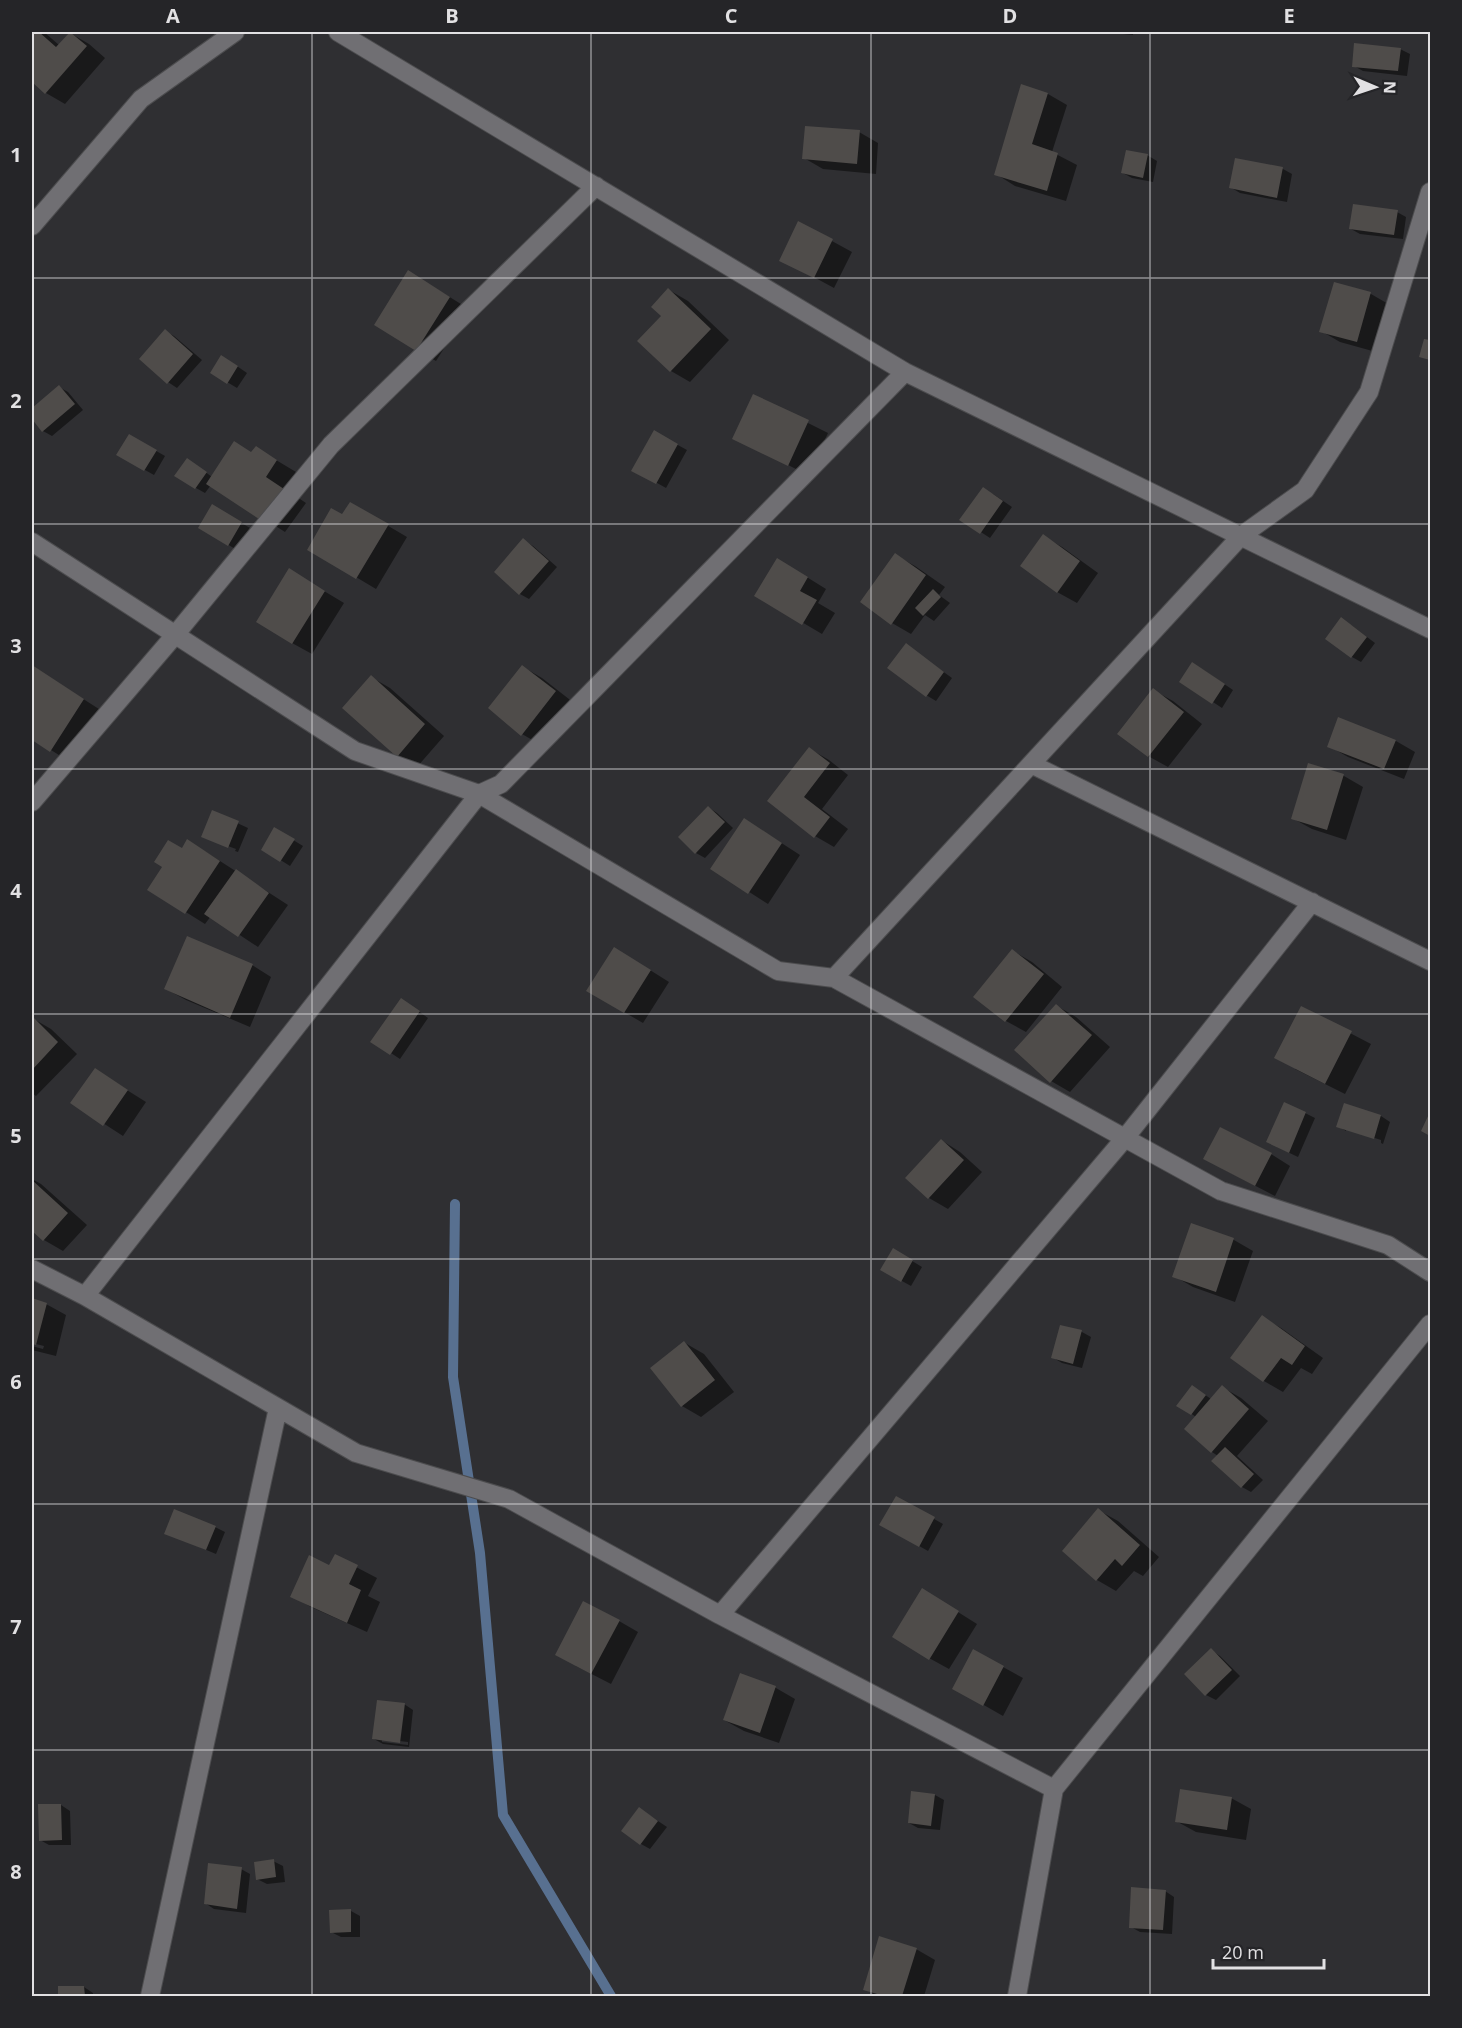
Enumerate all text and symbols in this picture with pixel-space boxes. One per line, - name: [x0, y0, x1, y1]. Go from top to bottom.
- text: A: [166, 2, 180, 29]
- text: B: [445, 2, 459, 29]
- text: C: [725, 2, 738, 29]
- text: D: [1003, 2, 1017, 29]
- text: E: [1283, 2, 1295, 29]
- north arrow: [1345, 57, 1405, 117]
- text: N: [1379, 81, 1401, 94]
- text: 1: [10, 141, 22, 168]
- text: 2: [10, 387, 22, 414]
- text: 3: [10, 632, 22, 659]
- text: 4: [10, 877, 22, 904]
- text: 5: [10, 1122, 22, 1149]
- text: 6: [10, 1368, 22, 1395]
- text: 7: [10, 1613, 22, 1640]
- text: 8: [10, 1858, 22, 1885]
- scale bar: [1213, 1932, 1324, 1970]
- text: 20 m: [1222, 1940, 1264, 1964]

